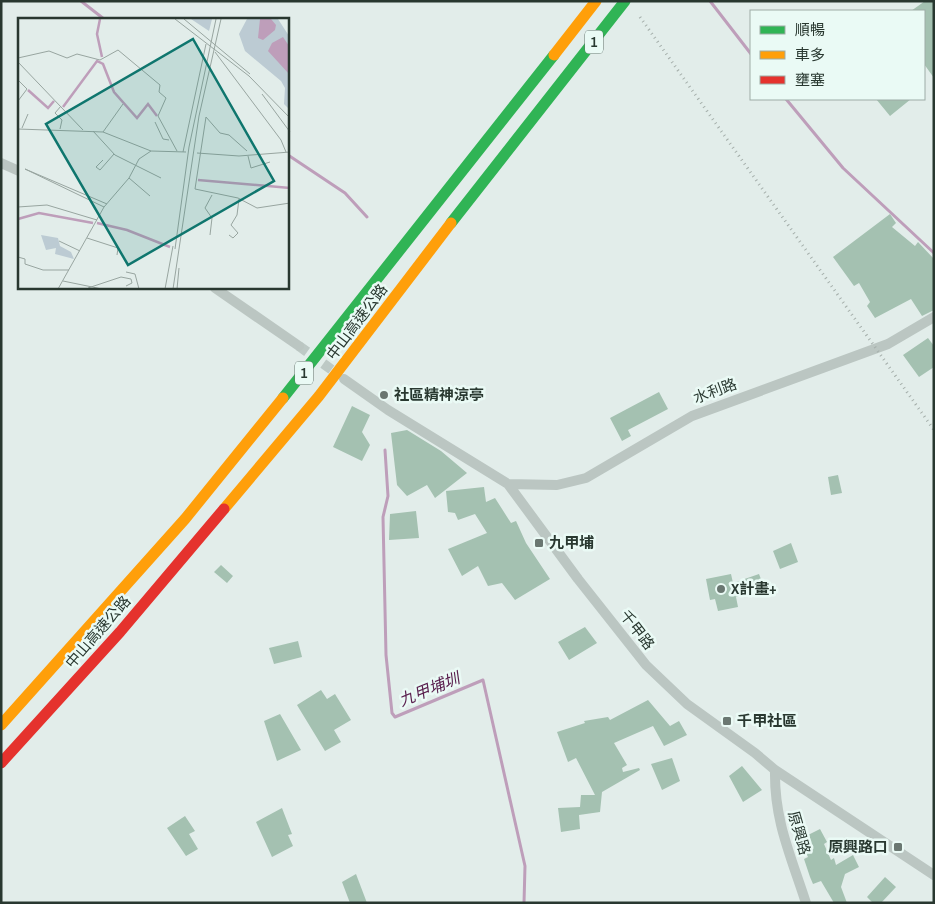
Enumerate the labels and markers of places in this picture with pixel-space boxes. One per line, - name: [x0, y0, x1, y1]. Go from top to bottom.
- place label: 社區精神涼亭: [394, 384, 484, 405]
- marker: 社區精神涼亭: [378, 389, 390, 401]
- place label: 九甲埔: [549, 532, 594, 553]
- marker: 九甲埔: [533, 537, 545, 549]
- place label: X計畫+: [731, 578, 776, 599]
- marker: X計畫+: [715, 583, 727, 595]
- place label: 千甲社區: [737, 710, 797, 731]
- marker: 千甲社區: [721, 715, 733, 727]
- place label: 原興路口: [828, 836, 888, 857]
- marker: 原興路口: [892, 841, 904, 853]

